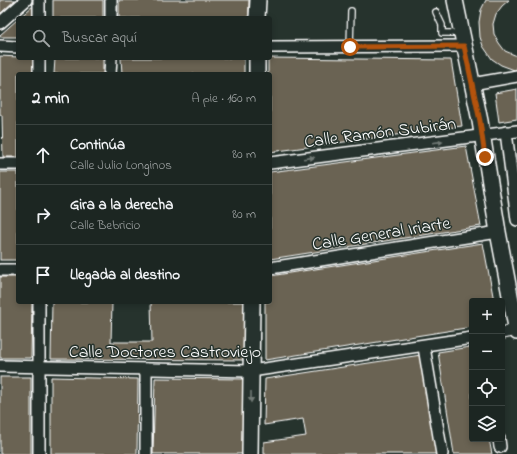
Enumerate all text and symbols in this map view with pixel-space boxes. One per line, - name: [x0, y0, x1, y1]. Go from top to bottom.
- search box: [16, 16, 272, 60]
- icon: search: [30, 27, 52, 49]
- text: Buscar aquí: [62, 27, 137, 49]
- route start: [341, 38, 359, 56]
- text: 2 min: [32, 86, 69, 111]
- text: A pie · 160 m: [191, 89, 256, 108]
- street label: Calle Ramón Subirán: [303, 112, 458, 156]
- text: Continúa: [70, 134, 125, 156]
- one-way arrow: [432, 139, 444, 145]
- icon: ahead: [32, 144, 54, 166]
- text: 80 m: [232, 145, 256, 164]
- route end: [476, 148, 494, 166]
- one-way arrow: [303, 155, 315, 161]
- text: Calle Julio Longinos: [70, 156, 172, 175]
- text: Gira a la derecha: [70, 194, 173, 216]
- icon: right: [32, 204, 54, 226]
- text: 80 m: [232, 205, 256, 224]
- street label: Calle General Iriarte: [310, 211, 453, 259]
- text: Calle Bebricio: [70, 216, 140, 235]
- icon: arrive: [32, 264, 54, 286]
- text: Llegada al destino: [70, 264, 180, 286]
- map controls: [469, 298, 505, 442]
- button: +: [469, 298, 505, 334]
- button: −: [469, 334, 505, 370]
- street label: Calle Doctores Castroviejo: [69, 340, 261, 366]
- button: locate: [469, 370, 505, 406]
- one-way arrow: [248, 391, 254, 404]
- button: layers: [469, 406, 505, 442]

